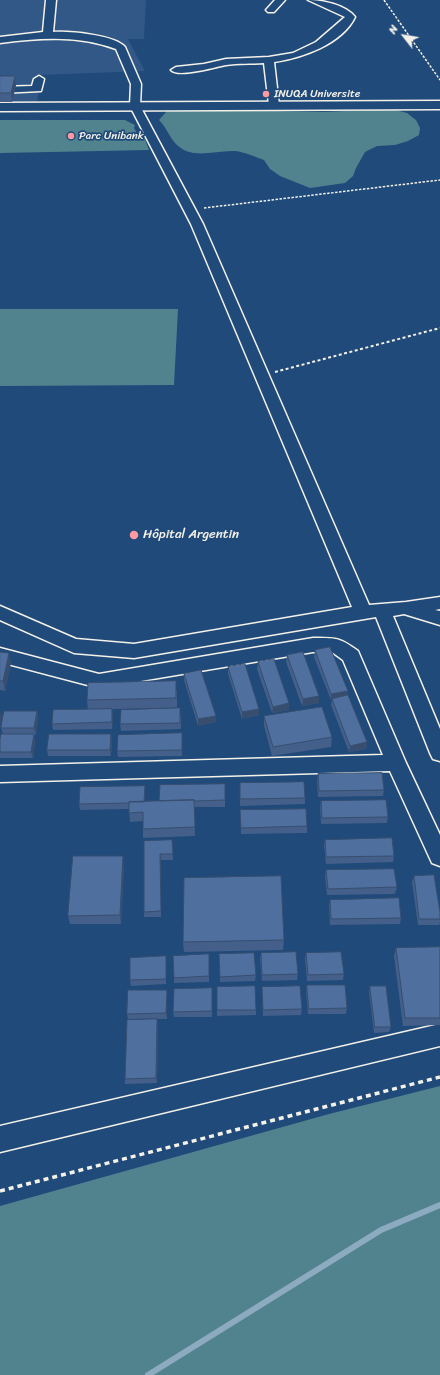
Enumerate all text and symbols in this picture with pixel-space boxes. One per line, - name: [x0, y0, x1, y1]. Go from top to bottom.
- north arrow: [384, 16, 424, 56]
- text: N: [383, 21, 403, 38]
- place label: INUQA Universite: [274, 87, 360, 101]
- marker: INUQA Universite: [261, 89, 271, 99]
- place label: Parc Unibank: [79, 129, 144, 143]
- marker: Parc Unibank: [66, 131, 76, 141]
- place label: Hôpital Argentin: [143, 527, 239, 543]
- marker: Hôpital Argentin: [128, 529, 140, 541]

